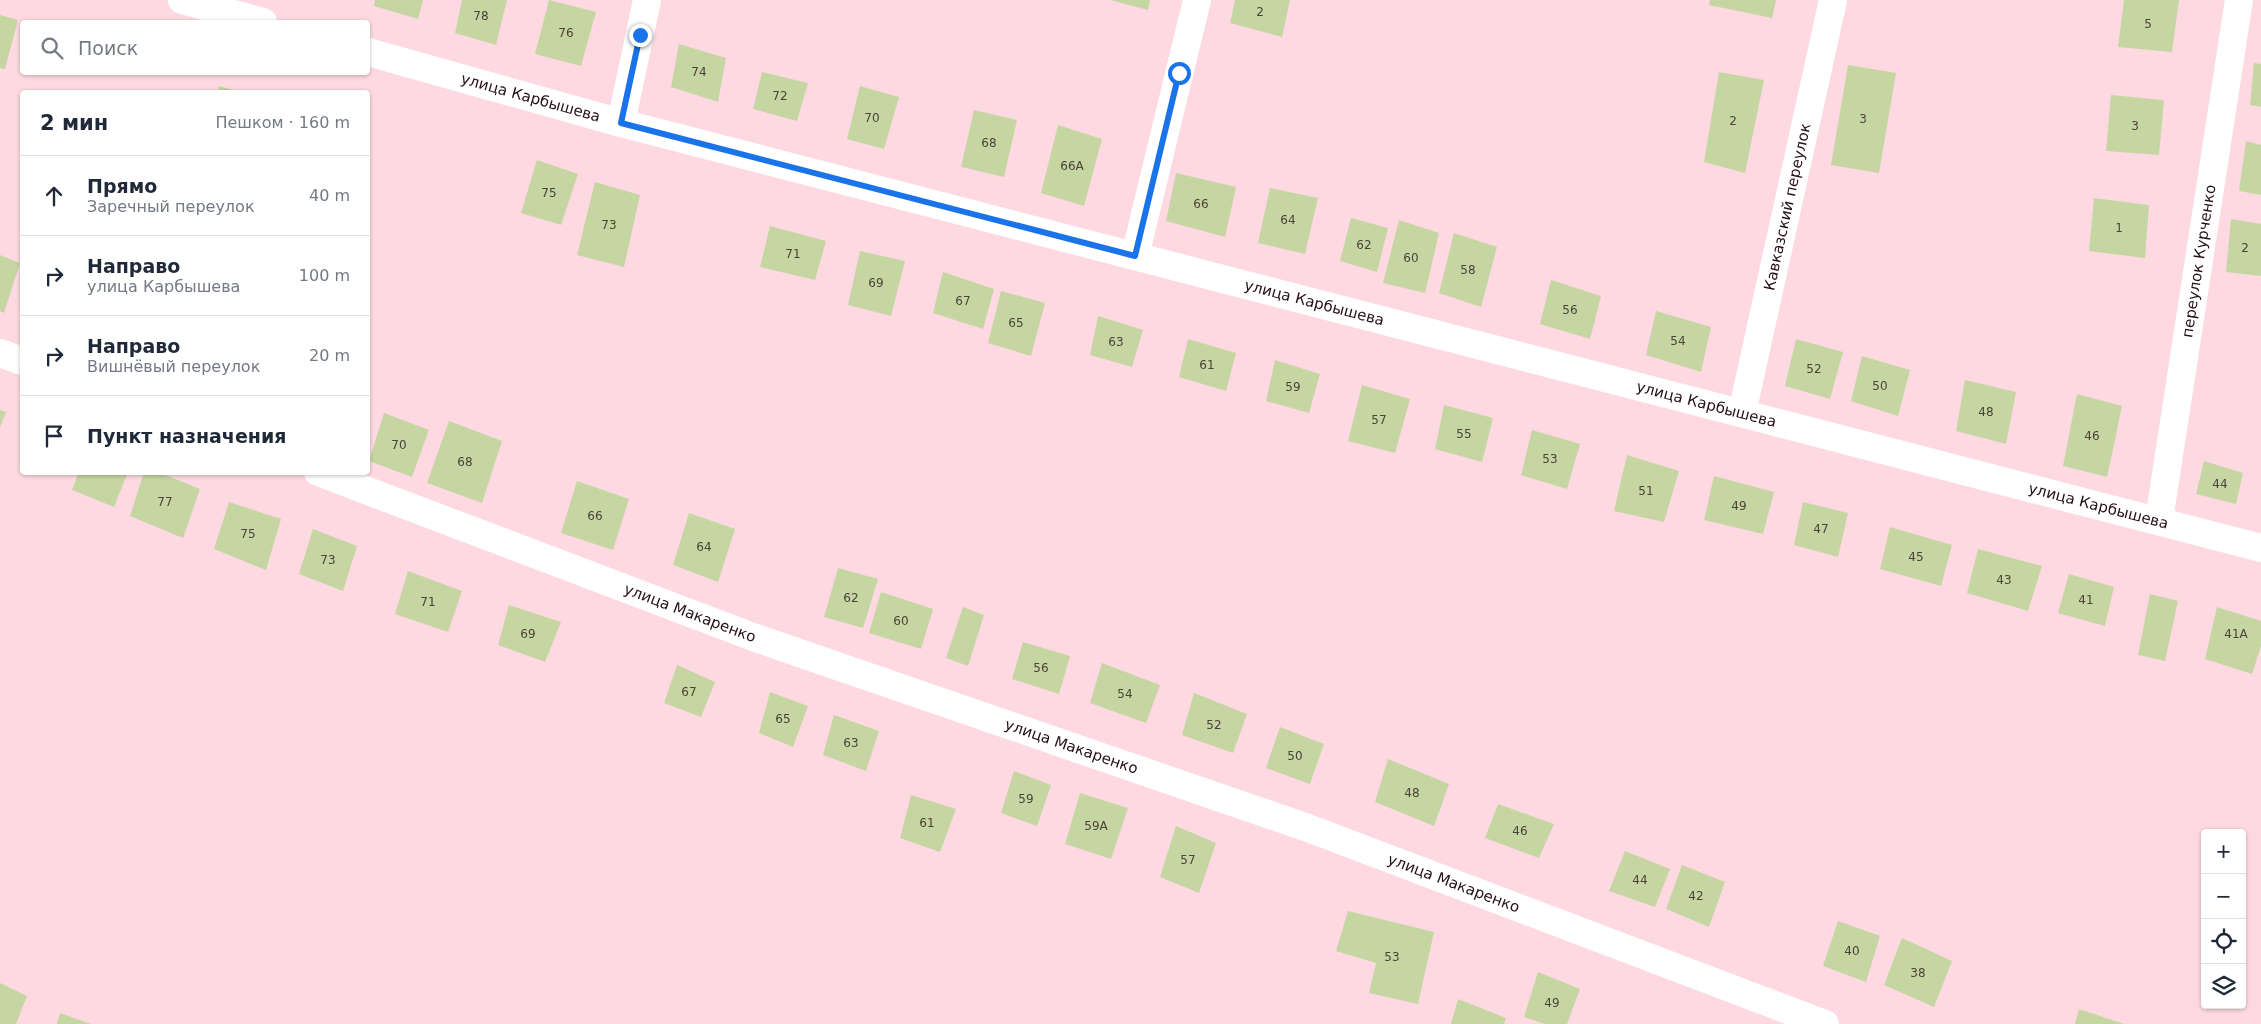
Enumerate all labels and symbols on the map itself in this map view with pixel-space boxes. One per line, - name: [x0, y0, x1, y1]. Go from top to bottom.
- house number: 2: [1256, 5, 1264, 19]
- house number: 78: [473, 9, 489, 23]
- house number: 5: [2144, 17, 2152, 31]
- route end: [629, 24, 652, 47]
- house number: 76: [558, 26, 574, 40]
- route start: [1168, 62, 1191, 85]
- house number: 74: [691, 65, 707, 79]
- street label: улица Карбышева: [459, 70, 602, 126]
- house number: 72: [772, 89, 788, 103]
- house number: 70: [864, 111, 880, 125]
- house number: 3: [1859, 112, 1867, 126]
- house number: 2: [1729, 114, 1737, 128]
- house number: 3: [2131, 119, 2139, 133]
- street label: Кавказский переулок: [1760, 121, 1815, 292]
- house number: 68: [981, 136, 997, 150]
- house number: 66А: [1060, 159, 1085, 173]
- street label: переулок Курченко: [2178, 183, 2219, 339]
- house number: 75: [541, 186, 557, 200]
- house number: 66: [1193, 197, 1209, 211]
- house number: 64: [1280, 213, 1296, 227]
- house number: 73: [601, 218, 617, 232]
- house number: 1: [2115, 221, 2123, 235]
- house number: 62: [1356, 238, 1372, 252]
- house number: 2: [2241, 241, 2249, 255]
- house number: 71: [785, 247, 801, 261]
- house number: 60: [1403, 251, 1419, 265]
- house number: 58: [1460, 263, 1476, 277]
- house number: 69: [868, 276, 884, 290]
- street label: улица Карбышева: [1242, 276, 1386, 329]
- house number: 67: [955, 294, 971, 308]
- house number: 56: [1562, 303, 1578, 317]
- house number: 65: [1008, 316, 1024, 330]
- house number: 54: [1670, 334, 1686, 348]
- house number: 63: [1108, 335, 1124, 349]
- house number: 61: [1199, 358, 1215, 372]
- house number: 52: [1806, 362, 1822, 376]
- street label: улица Карбышева: [1634, 378, 1778, 431]
- house number: 50: [1872, 379, 1888, 393]
- house number: 59: [1285, 380, 1301, 394]
- house number: 48: [1978, 405, 1994, 419]
- house number: 57: [1371, 413, 1387, 427]
- house number: 55: [1456, 427, 1472, 441]
- house number: 46: [2084, 429, 2100, 443]
- house number: 70: [391, 438, 407, 452]
- house number: 53: [1542, 452, 1558, 466]
- house number: 68: [457, 455, 473, 469]
- house number: 44: [2212, 477, 2228, 491]
- street label: улица Карбышева: [2026, 479, 2170, 533]
- house number: 51: [1638, 484, 1654, 498]
- house number: 77: [157, 495, 173, 509]
- house number: 49: [1731, 499, 1747, 513]
- house number: 66: [587, 509, 603, 523]
- house number: 47: [1813, 522, 1829, 536]
- house number: 75: [240, 527, 256, 541]
- house number: 64: [696, 540, 712, 554]
- house number: 45: [1908, 550, 1924, 564]
- house number: 73: [320, 553, 336, 567]
- house number: 43: [1996, 573, 2012, 587]
- street label: улица Макаренко: [622, 580, 759, 646]
- house number: 62: [843, 591, 859, 605]
- house number: 41: [2078, 593, 2094, 607]
- house number: 71: [420, 595, 436, 609]
- house number: 60: [893, 614, 909, 628]
- house number: 69: [520, 627, 536, 641]
- house number: 41А: [2224, 627, 2249, 641]
- house number: 56: [1033, 661, 1049, 675]
- house number: 67: [681, 685, 697, 699]
- house number: 54: [1117, 687, 1133, 701]
- house number: 65: [775, 712, 791, 726]
- street label: улица Макаренко: [1002, 715, 1140, 778]
- house number: 52: [1206, 718, 1222, 732]
- house number: 63: [843, 736, 859, 750]
- house number: 50: [1287, 749, 1303, 763]
- house number: 48: [1404, 786, 1420, 800]
- house number: 59: [1018, 792, 1034, 806]
- house number: 61: [919, 816, 935, 830]
- house number: 59А: [1084, 819, 1109, 833]
- house number: 46: [1512, 824, 1528, 838]
- street label: улица Макаренко: [1385, 850, 1522, 916]
- house number: 57: [1180, 853, 1196, 867]
- house number: 44: [1632, 873, 1648, 887]
- house number: 42: [1688, 889, 1704, 903]
- house number: 40: [1844, 944, 1860, 958]
- house number: 53: [1384, 950, 1400, 964]
- house number: 38: [1910, 966, 1926, 980]
- house number: 49: [1544, 996, 1560, 1010]

